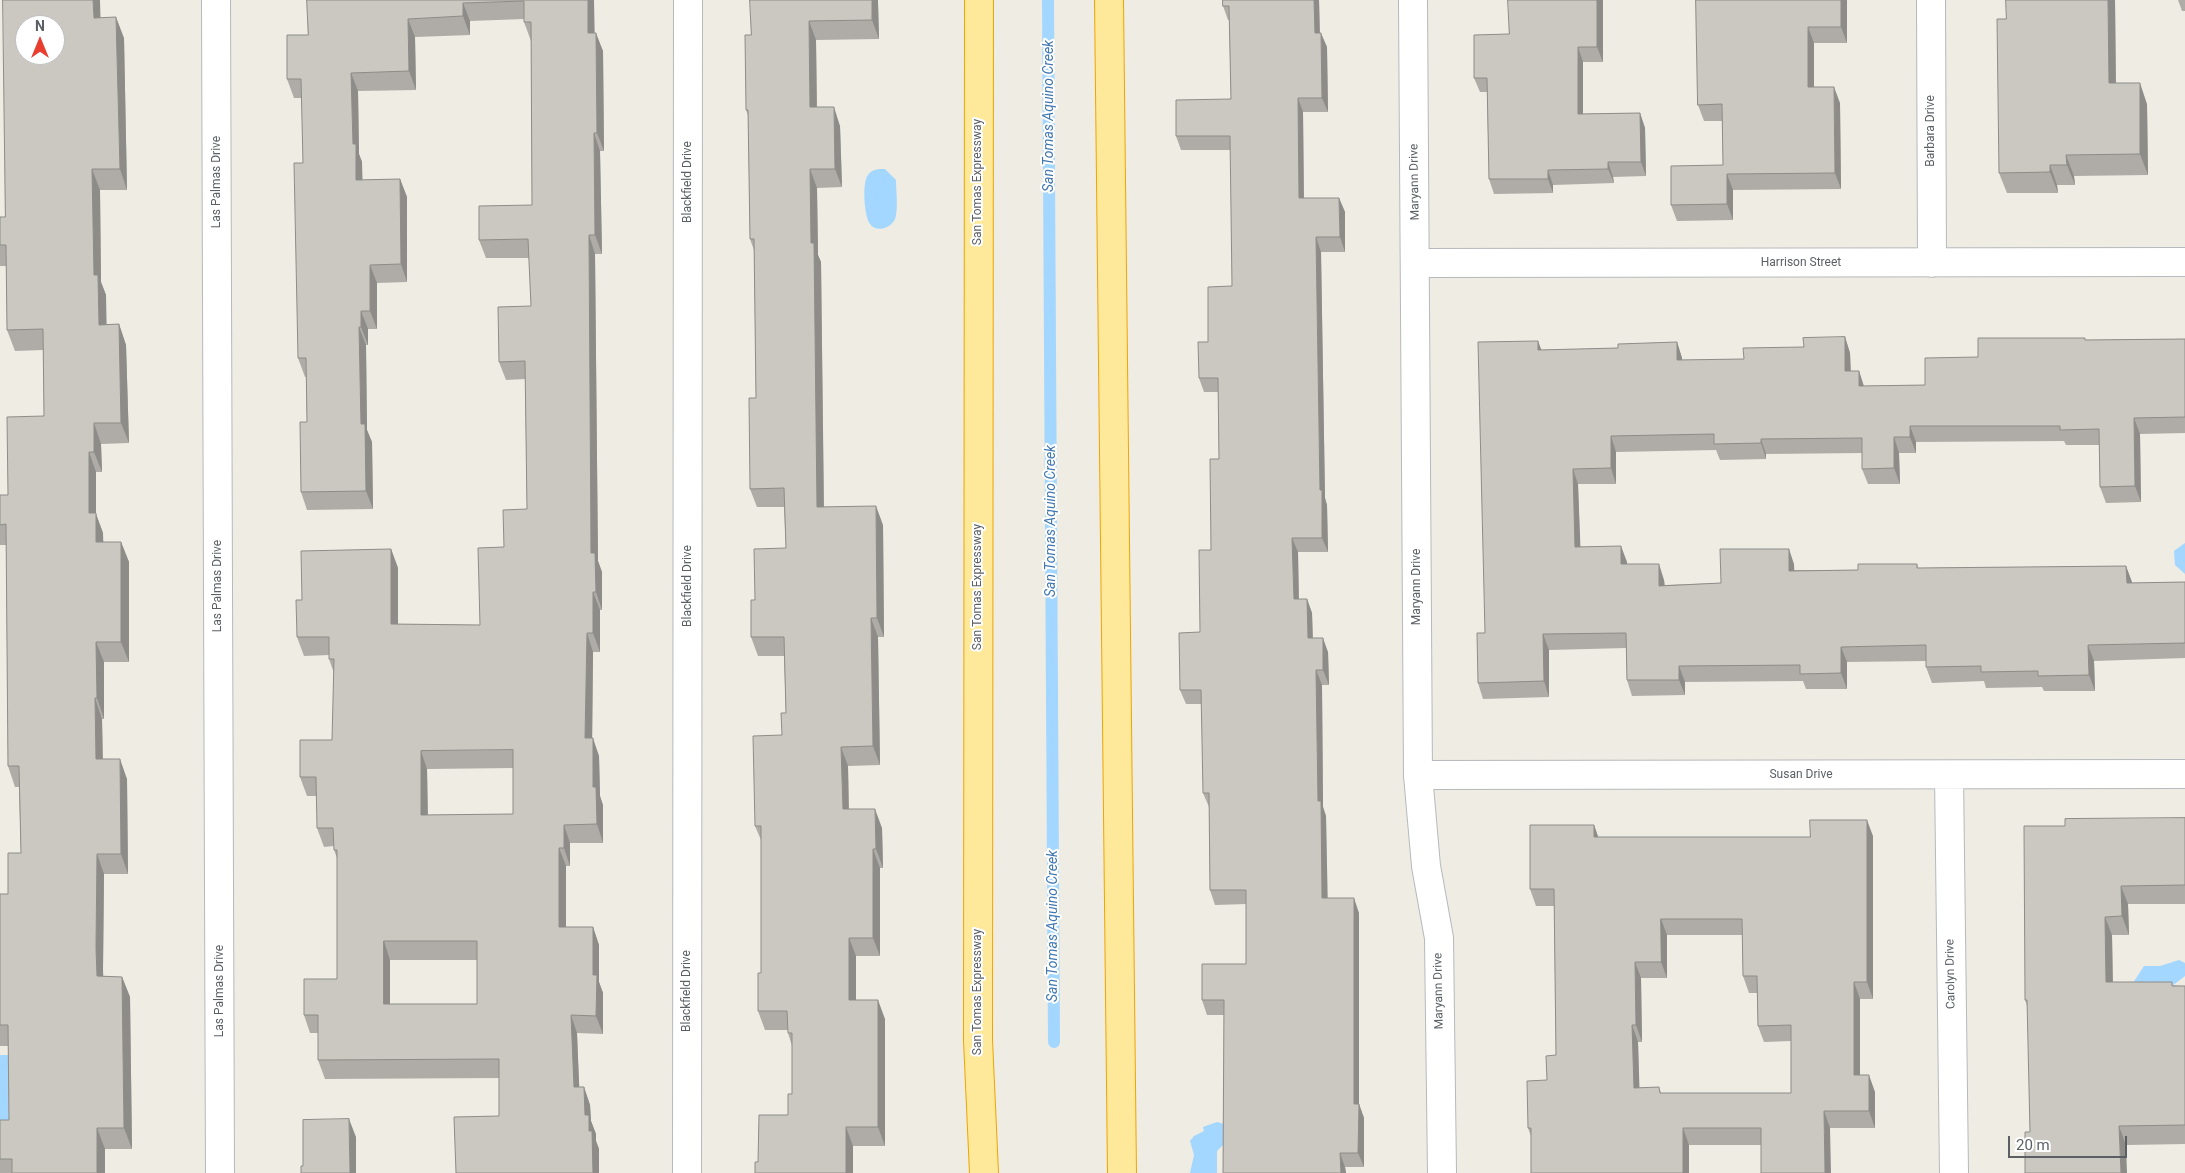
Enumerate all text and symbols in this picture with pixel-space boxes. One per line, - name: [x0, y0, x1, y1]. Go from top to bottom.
- north arrow: [15, 15, 65, 65]
- text: N: [35, 18, 45, 34]
- water label: San Tomas Aquino Creek: [1041, 40, 1057, 192]
- street label: Barbara Drive: [1924, 95, 1938, 167]
- street label: San Tomas Expressway: [971, 119, 985, 245]
- street label: Las Palmas Drive: [210, 136, 224, 228]
- street label: Blackfield Drive: [681, 141, 695, 223]
- street label: Maryann Drive: [1407, 144, 1423, 220]
- street label: Harrison Street: [1761, 256, 1841, 270]
- water label: San Tomas Aquino Creek: [1043, 445, 1059, 597]
- street label: San Tomas Expressway: [971, 524, 985, 650]
- street label: Las Palmas Drive: [211, 540, 225, 632]
- street label: Blackfield Drive: [681, 545, 695, 627]
- street label: Maryann Drive: [1410, 549, 1424, 625]
- street label: Susan Drive: [1769, 768, 1833, 782]
- water label: San Tomas Aquino Creek: [1045, 850, 1061, 1002]
- street label: San Tomas Expressway: [971, 929, 985, 1055]
- street label: Carolyn Drive: [1943, 939, 1959, 1009]
- street label: Las Palmas Drive: [213, 945, 227, 1037]
- street label: Blackfield Drive: [680, 950, 694, 1032]
- street label: Maryann Drive: [1431, 953, 1447, 1029]
- scale bar: [2010, 1126, 2129, 1158]
- text: 20 m: [2016, 1136, 2050, 1154]

